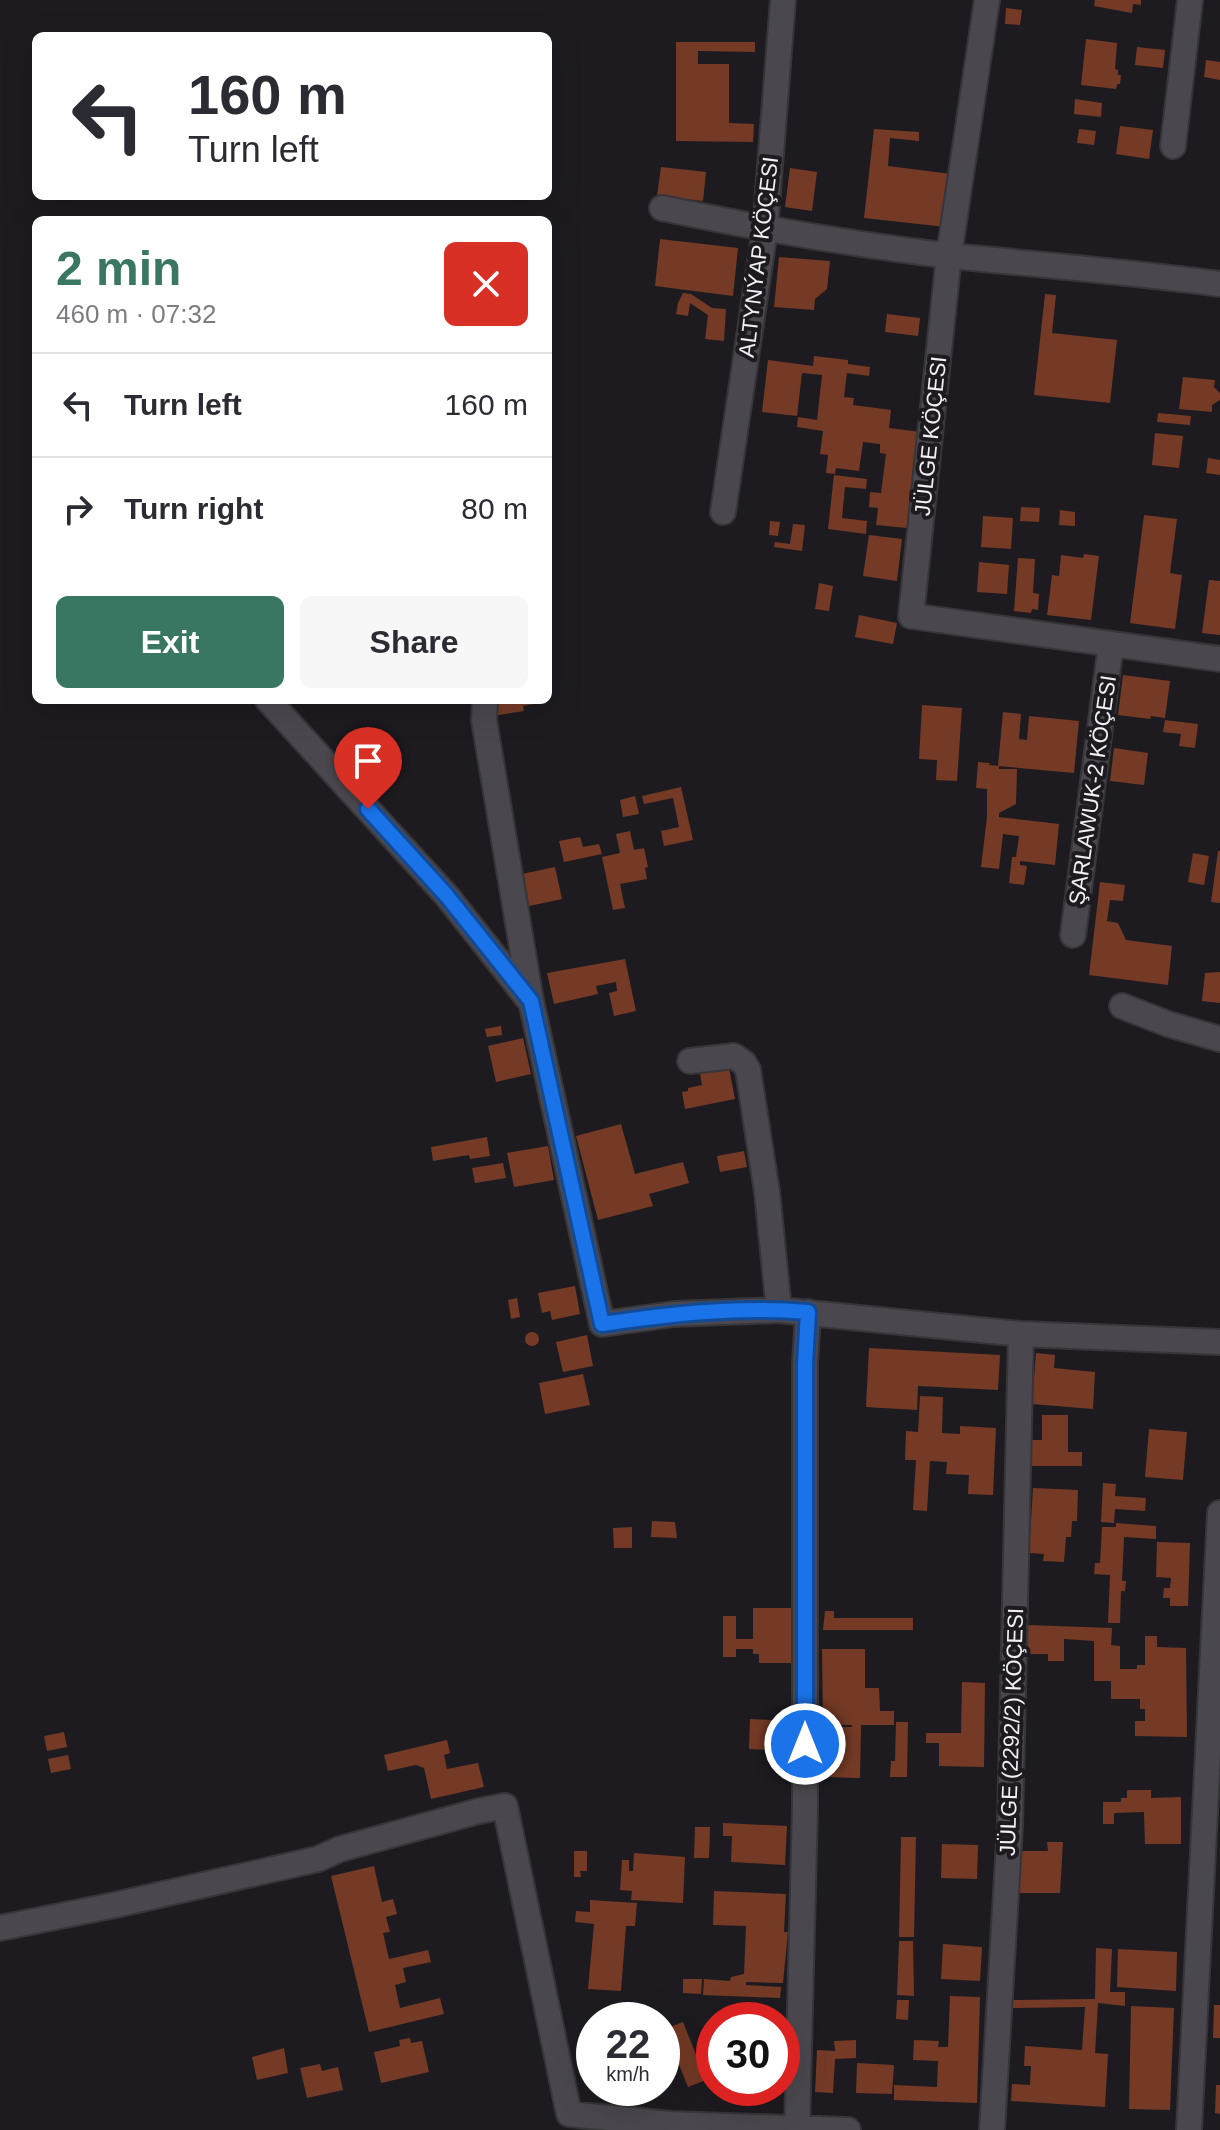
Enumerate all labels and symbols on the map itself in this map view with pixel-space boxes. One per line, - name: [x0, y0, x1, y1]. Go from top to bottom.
- street label: ALTYNÝAP KÖÇESI: [734, 155, 783, 359]
- street label: JÜLGE KÖÇESI: [910, 355, 951, 517]
- street label: ŞARLAWUK-2 KÖÇESI: [1064, 674, 1121, 906]
- pin: [334, 727, 402, 809]
- street label: JÜLGE (2292/2) KÖÇESI: [995, 1608, 1028, 1856]
- position arrow: [763, 1702, 847, 1786]
- speed limit sign: 30: [696, 2002, 800, 2106]

